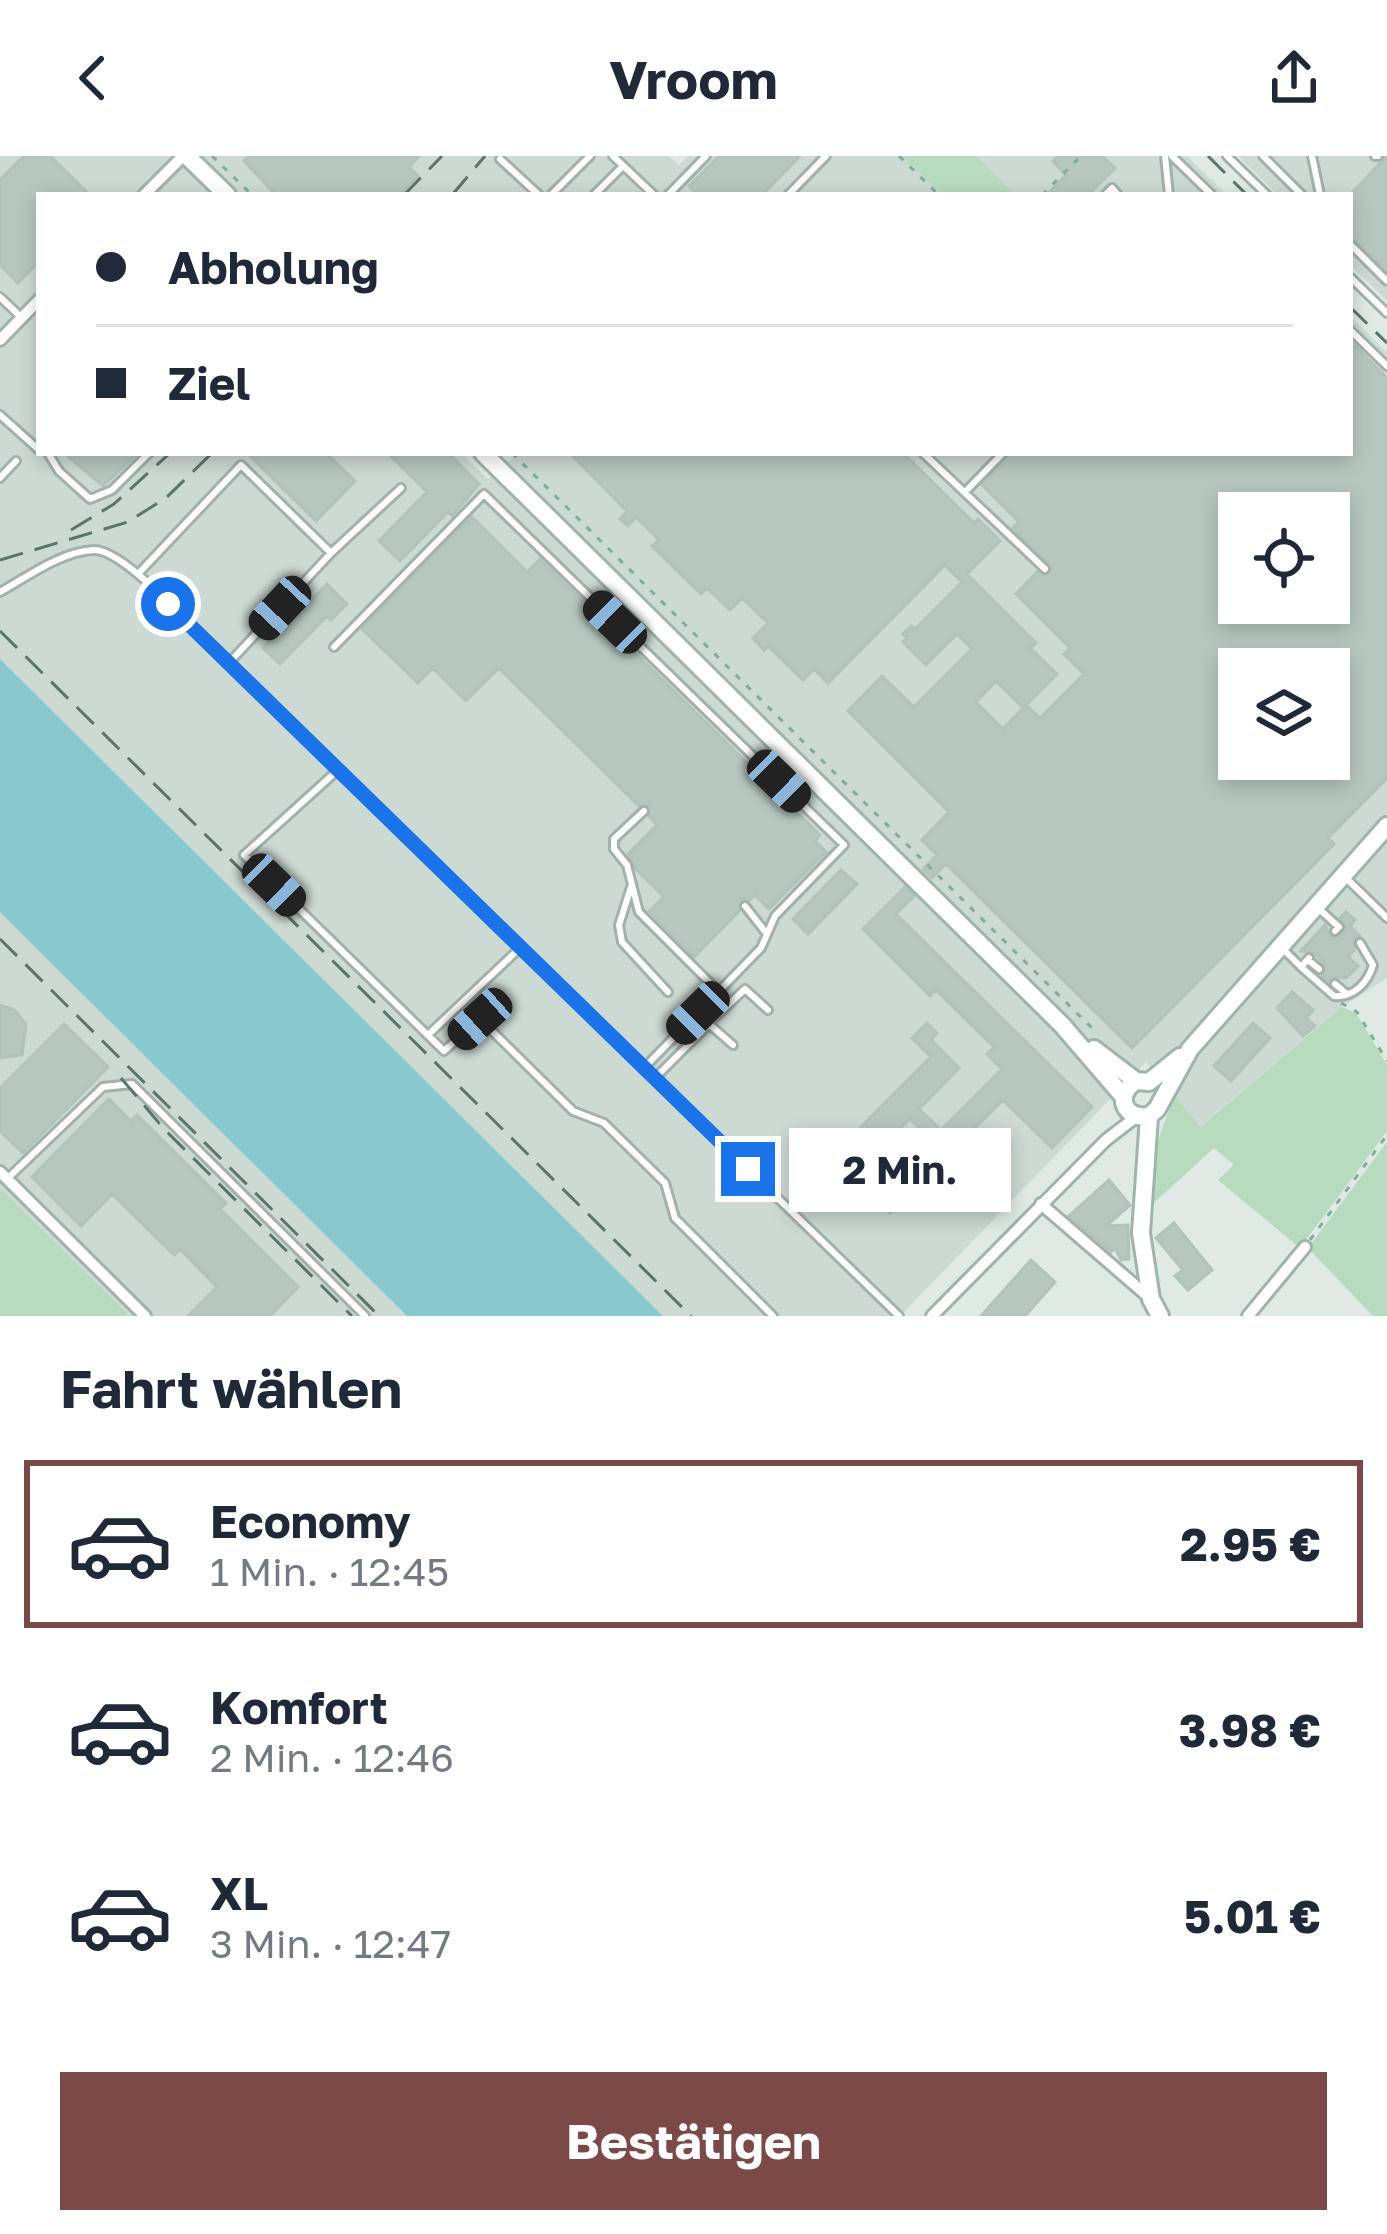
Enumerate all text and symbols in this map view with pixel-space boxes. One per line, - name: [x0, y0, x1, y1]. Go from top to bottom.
- icon: back: [60, 45, 126, 111]
- icon: share: [1261, 45, 1327, 111]
- text: Vroom: [609, 46, 778, 111]
- text: Abholung: [168, 240, 379, 294]
- text: Ziel: [168, 356, 250, 410]
- map controls: [1218, 492, 1350, 780]
- button: locate: [1218, 492, 1350, 624]
- car: [242, 569, 318, 647]
- route start: [141, 577, 195, 631]
- car: [577, 584, 653, 660]
- button: layers: [1218, 648, 1350, 780]
- car: [741, 743, 817, 819]
- car: [236, 847, 312, 923]
- car: [660, 975, 736, 1051]
- car: [441, 982, 519, 1056]
- callout: 2 Min.: [790, 1127, 1012, 1211]
- route end: [721, 1142, 775, 1196]
- text: 2 Min.: [842, 1146, 958, 1193]
- text: Fahrt wählen: [60, 1355, 402, 1420]
- icon: car: [66, 1490, 174, 1598]
- text: Economy: [210, 1494, 411, 1548]
- text: 2.95 €: [1180, 1517, 1321, 1571]
- text: 1 Min. · 12:45: [210, 1548, 449, 1595]
- icon: car: [66, 1676, 174, 1784]
- text: Komfort: [210, 1680, 388, 1734]
- text: 3.98 €: [1179, 1703, 1321, 1757]
- text: 2 Min. · 12:46: [210, 1734, 454, 1781]
- icon: car: [66, 1862, 174, 1970]
- text: XL: [210, 1866, 268, 1920]
- text: 5.01 €: [1184, 1889, 1321, 1943]
- text: 3 Min. · 12:47: [210, 1920, 451, 1967]
- button: Bestätigen: [60, 2072, 1327, 2210]

